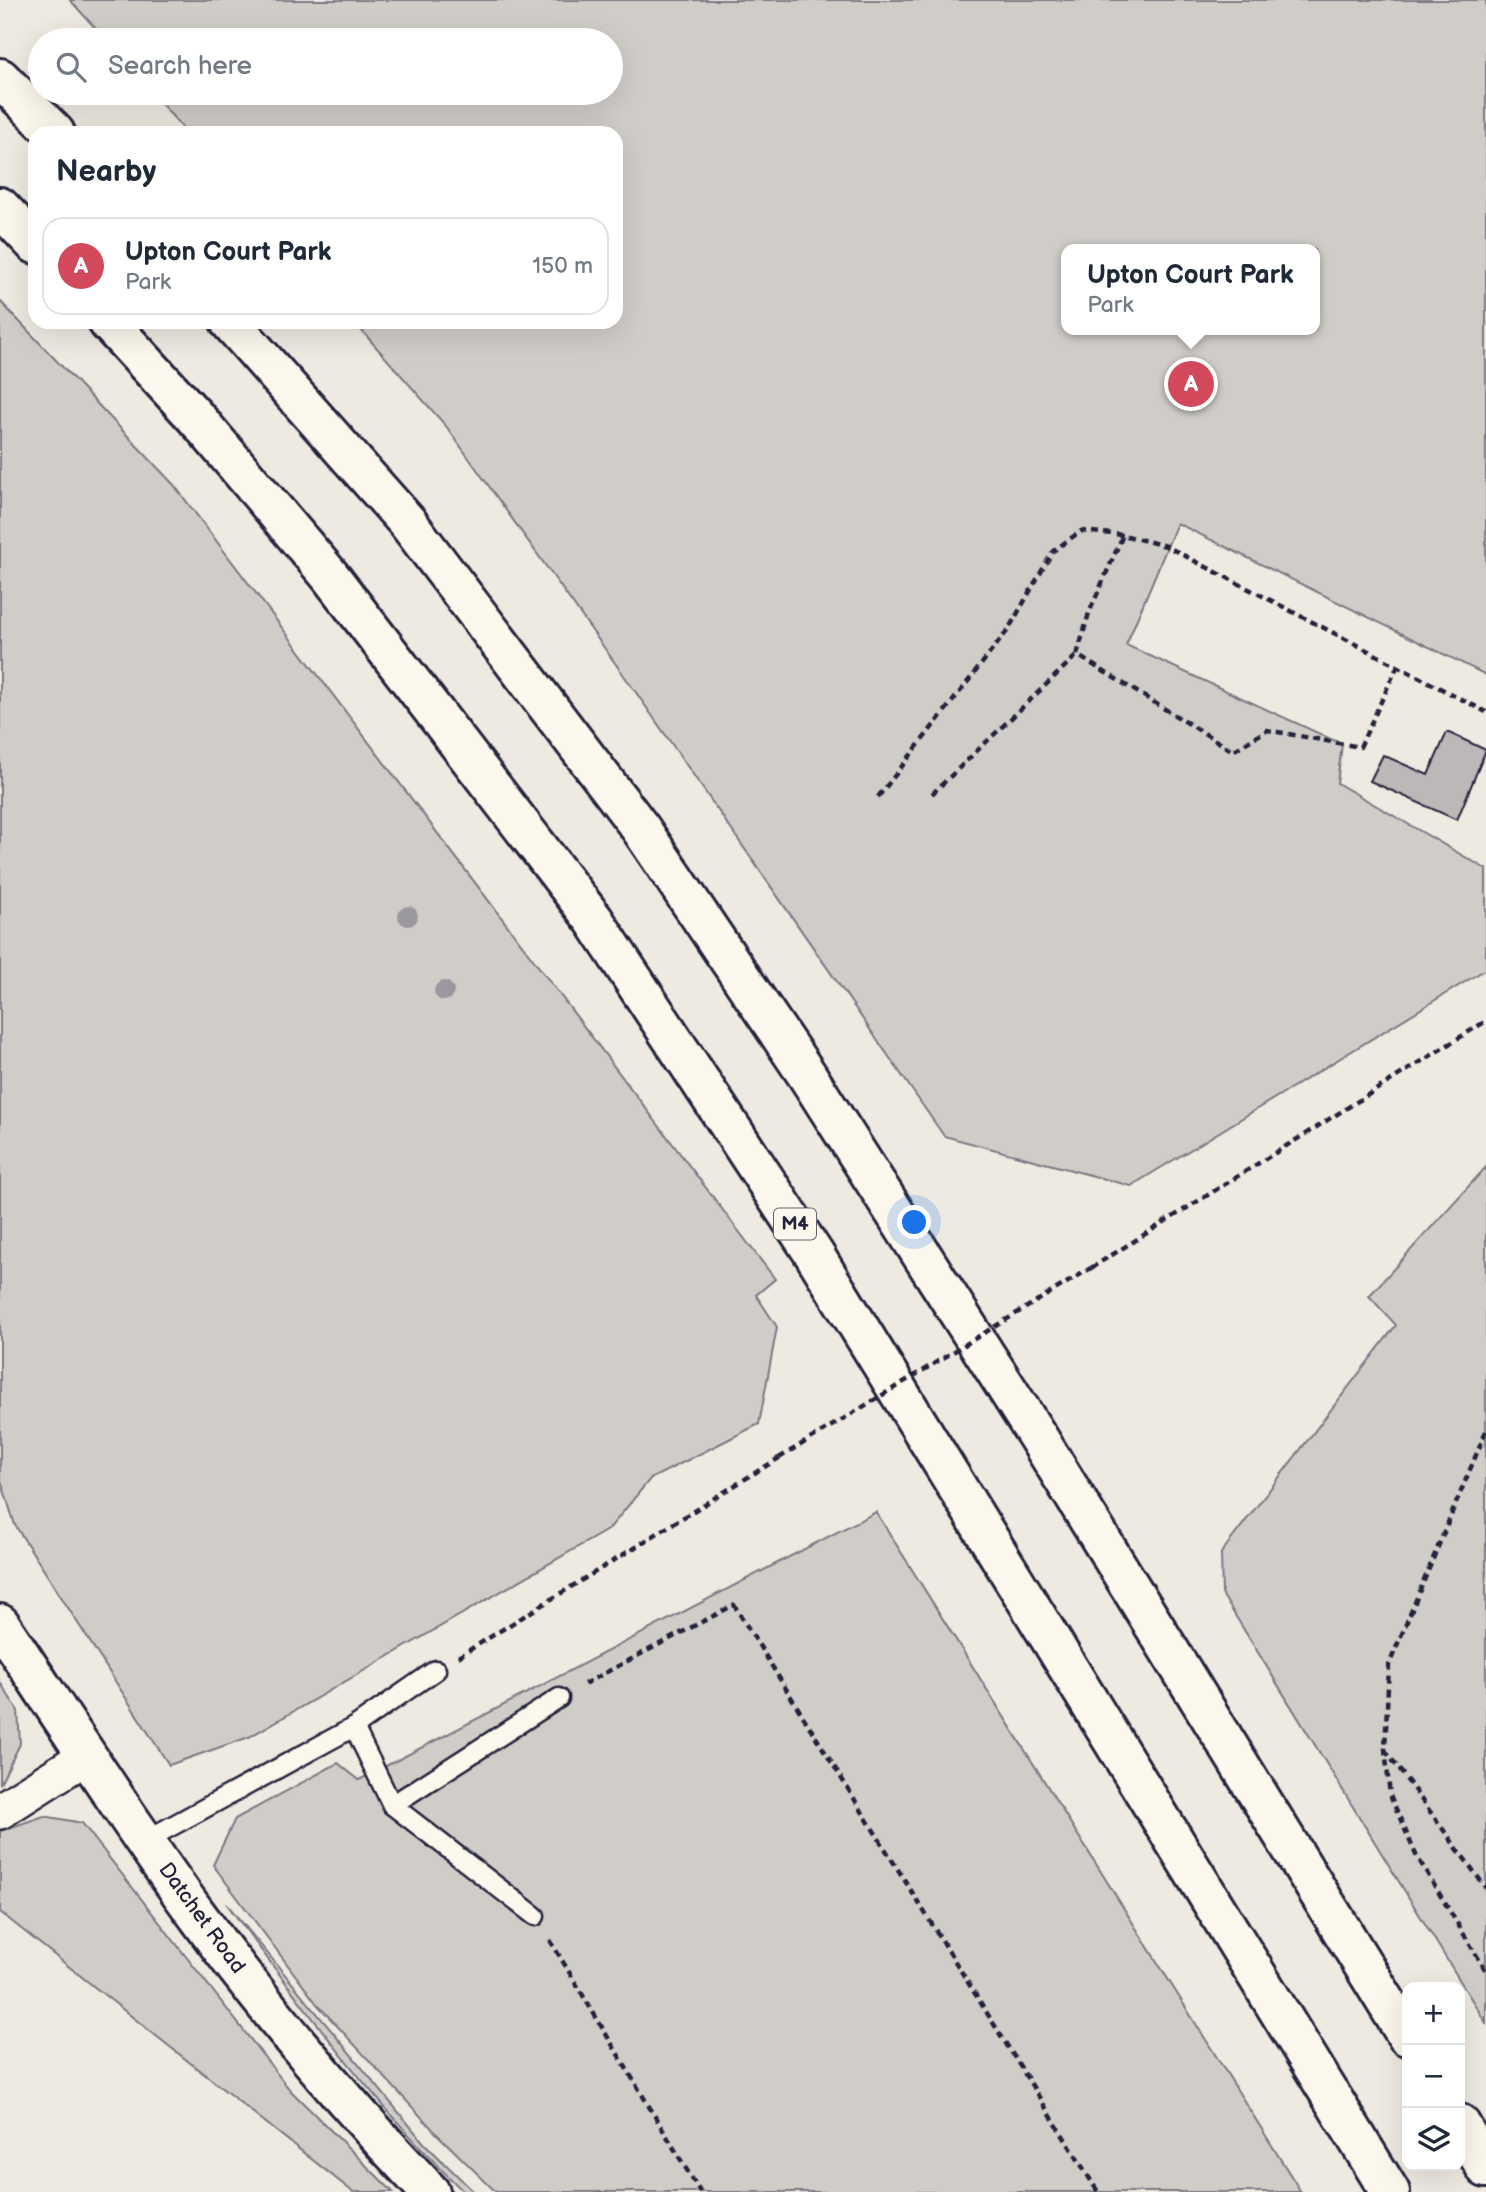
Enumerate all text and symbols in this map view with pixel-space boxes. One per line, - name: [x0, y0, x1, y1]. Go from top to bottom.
- search box: [28, 28, 623, 105]
- icon: search: [52, 48, 90, 86]
- text: Search here: [108, 51, 252, 82]
- text: Nearby: [56, 154, 156, 190]
- text: Upton Court Park: [125, 237, 331, 268]
- popup: [1061, 244, 1320, 335]
- text: A: [74, 252, 88, 280]
- text: 150 m: [532, 252, 593, 280]
- text: Upton Court Park: [1087, 260, 1294, 291]
- text: Park: [125, 268, 171, 296]
- text: Park: [1087, 291, 1133, 319]
- pin: A: [1168, 358, 1214, 410]
- your location: [897, 1205, 931, 1239]
- road number: M4: [774, 1208, 816, 1240]
- street label: Datchet Road: [153, 1858, 251, 1978]
- map controls: [1402, 1982, 1465, 2171]
- button: +: [1402, 1982, 1465, 2045]
- button: −: [1402, 2045, 1465, 2108]
- button: layers: [1402, 2108, 1465, 2171]

